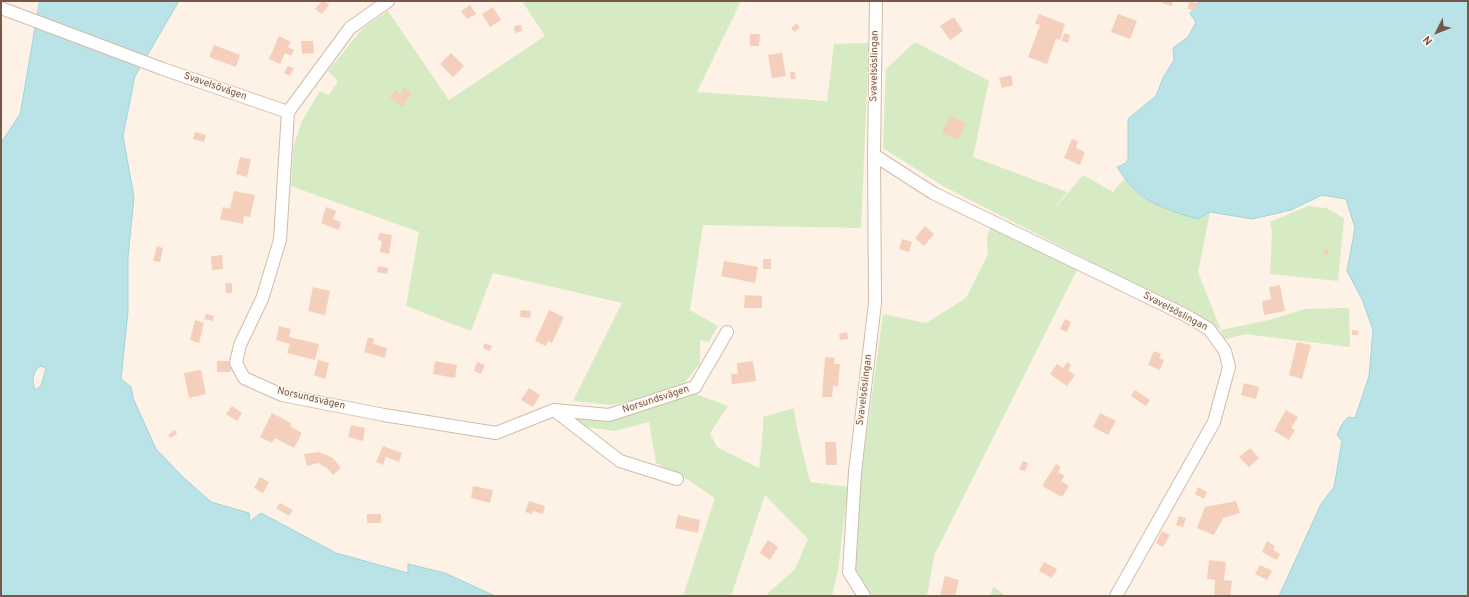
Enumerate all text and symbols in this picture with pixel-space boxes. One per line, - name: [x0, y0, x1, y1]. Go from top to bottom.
- north arrow: [1417, 12, 1457, 52]
- street label: Svavelsöslingan: [868, 30, 882, 102]
- text: N: [1420, 32, 1436, 48]
- street label: Svavelsövägen: [182, 71, 248, 103]
- street label: Svavelsöslingan: [1141, 290, 1209, 334]
- street label: Svavelsöslingan: [855, 354, 875, 426]
- street label: Norsundsvägen: [621, 384, 691, 416]
- street label: Norsundsvägen: [276, 385, 346, 413]

